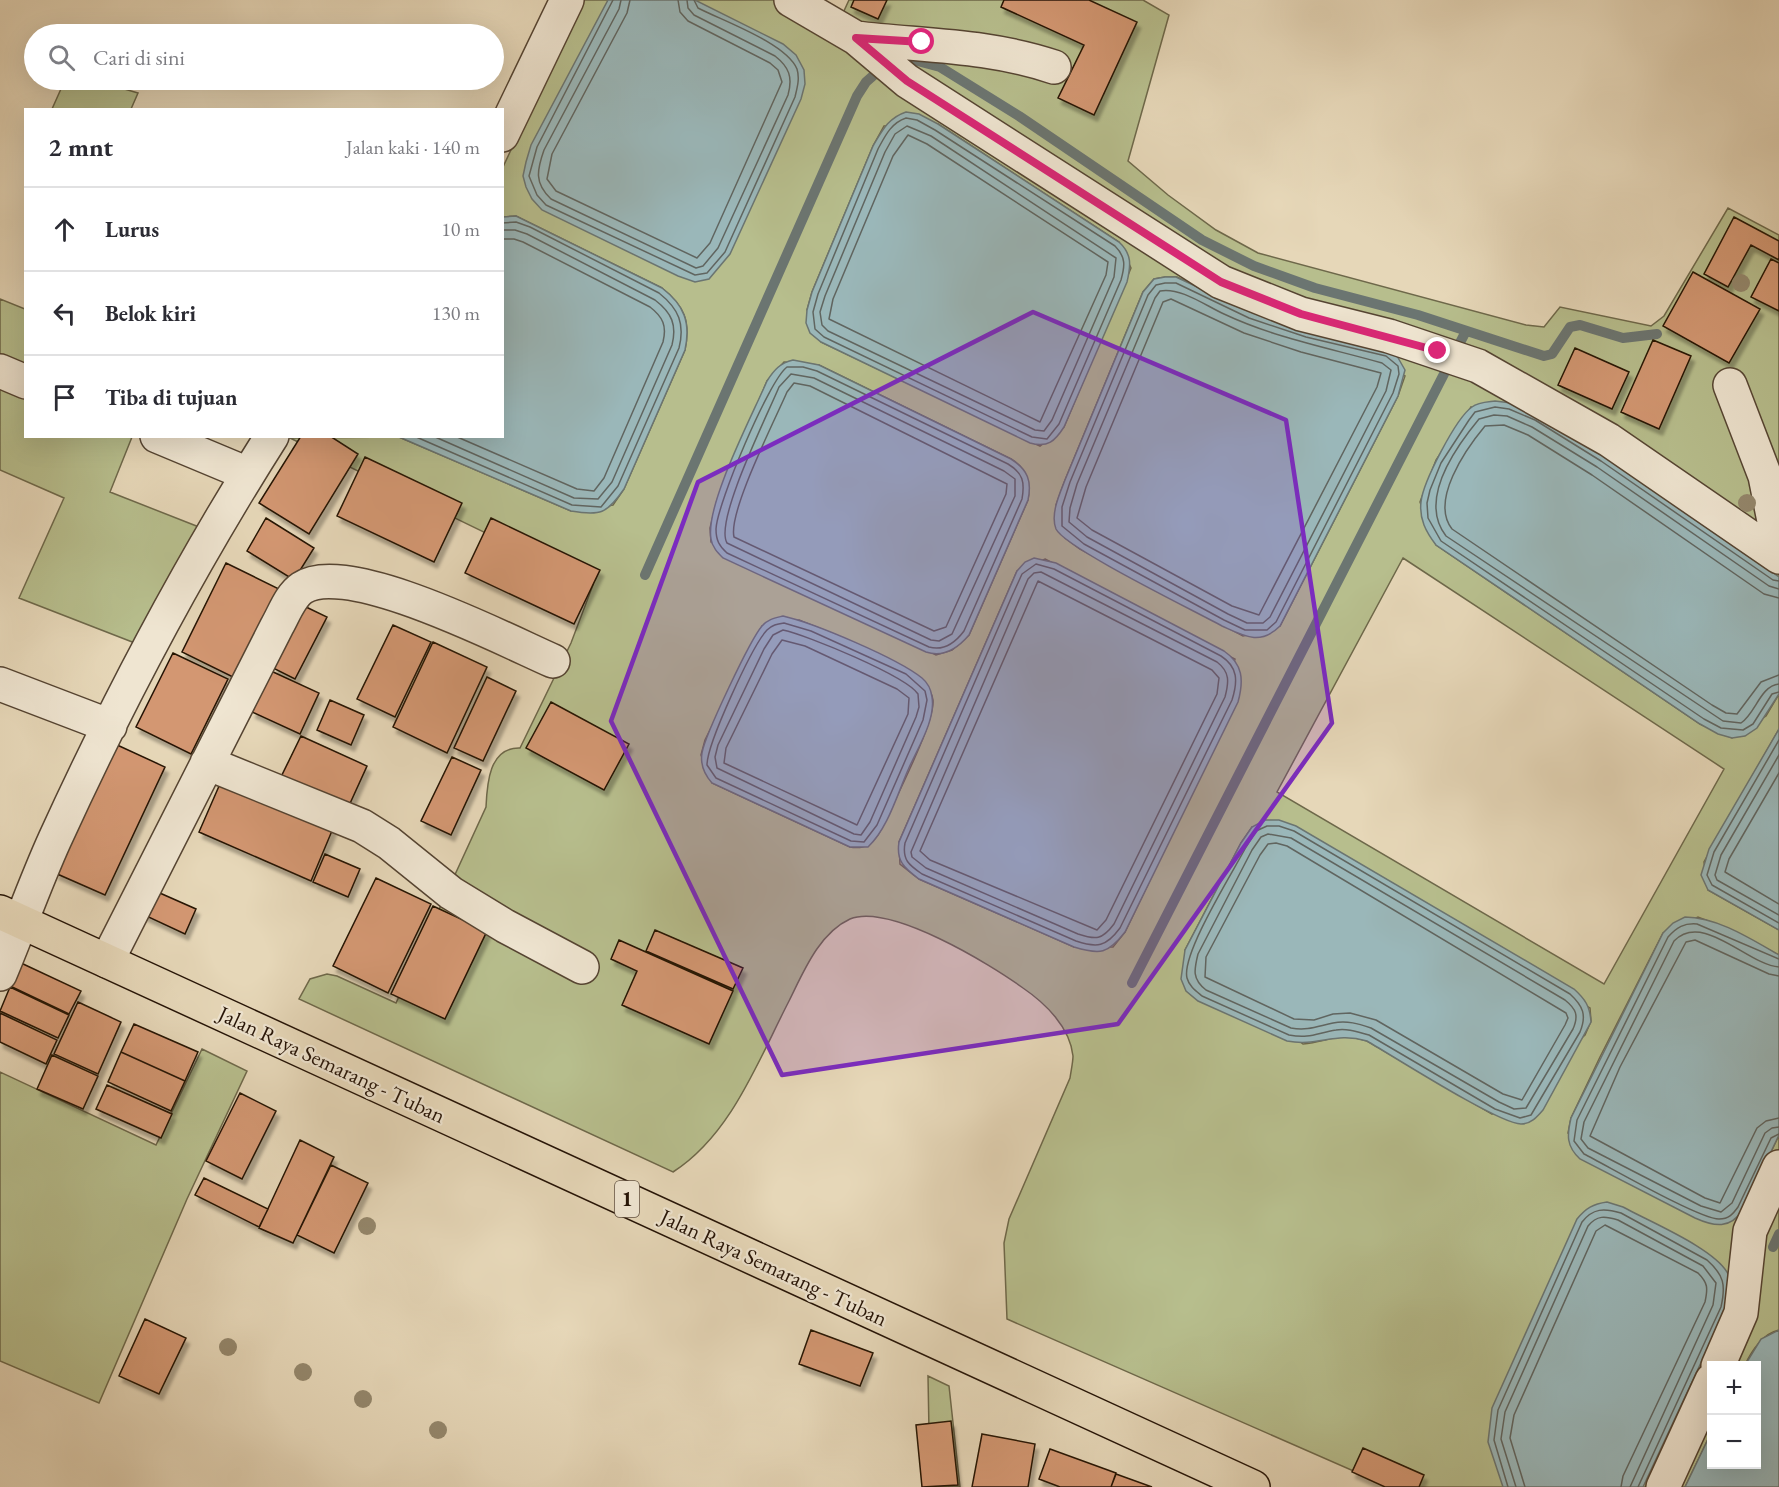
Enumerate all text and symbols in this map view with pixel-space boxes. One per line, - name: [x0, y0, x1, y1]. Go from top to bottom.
- search box: [24, 24, 504, 90]
- route start: [908, 28, 934, 54]
- icon: search: [45, 41, 78, 74]
- text: Cari di sini: [93, 43, 185, 72]
- text: 2 mnt: [48, 130, 113, 164]
- text: Jalan kaki · 140 m: [346, 134, 480, 160]
- icon: ahead: [48, 213, 81, 246]
- text: Lurus: [105, 215, 159, 244]
- text: 10 m: [441, 216, 480, 242]
- icon: left: [48, 297, 81, 330]
- text: Belok kiri: [105, 299, 196, 328]
- text: 130 m: [432, 300, 480, 326]
- route end: [1424, 337, 1450, 363]
- icon: arrive: [48, 381, 81, 414]
- text: Tiba di tujuan: [105, 383, 237, 412]
- street label: Jalan Raya Semarang - Tuban: [212, 998, 450, 1130]
- road number: 1: [615, 1181, 639, 1217]
- street label: Jalan Raya Semarang - Tuban: [654, 1201, 892, 1333]
- map controls: [1707, 1361, 1761, 1469]
- button: +: [1707, 1361, 1761, 1415]
- button: −: [1707, 1415, 1761, 1469]

